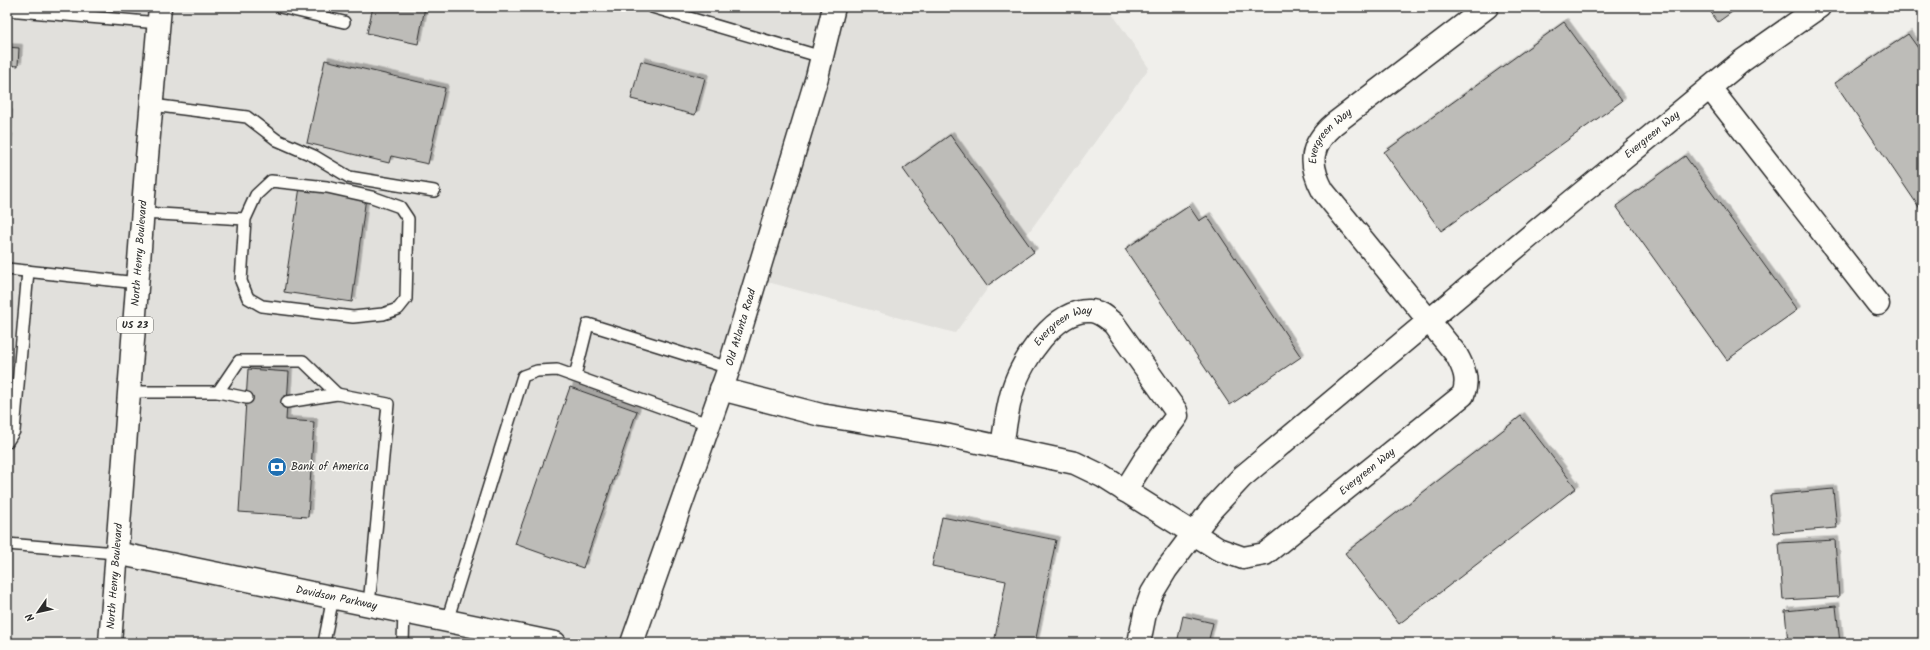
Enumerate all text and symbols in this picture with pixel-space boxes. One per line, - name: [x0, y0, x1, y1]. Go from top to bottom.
- street label: Evergreen Way: [1304, 104, 1357, 164]
- street label: Evergreen Way: [1620, 106, 1685, 164]
- street label: North Henry Boulevard: [127, 199, 153, 307]
- street label: Old Atlanta Road: [721, 286, 762, 368]
- street label: Evergreen Way: [1029, 302, 1093, 351]
- road number: US 23: [117, 317, 153, 333]
- street label: Evergreen Way: [1335, 443, 1400, 500]
- bank icon: Bank of America: [266, 456, 288, 478]
- place label: Bank of America: [291, 458, 369, 476]
- street label: North Henry Boulevard: [102, 522, 128, 630]
- street label: Davidson Parkway: [294, 581, 380, 615]
- north arrow: [18, 592, 58, 632]
- text: N: [21, 609, 40, 625]

